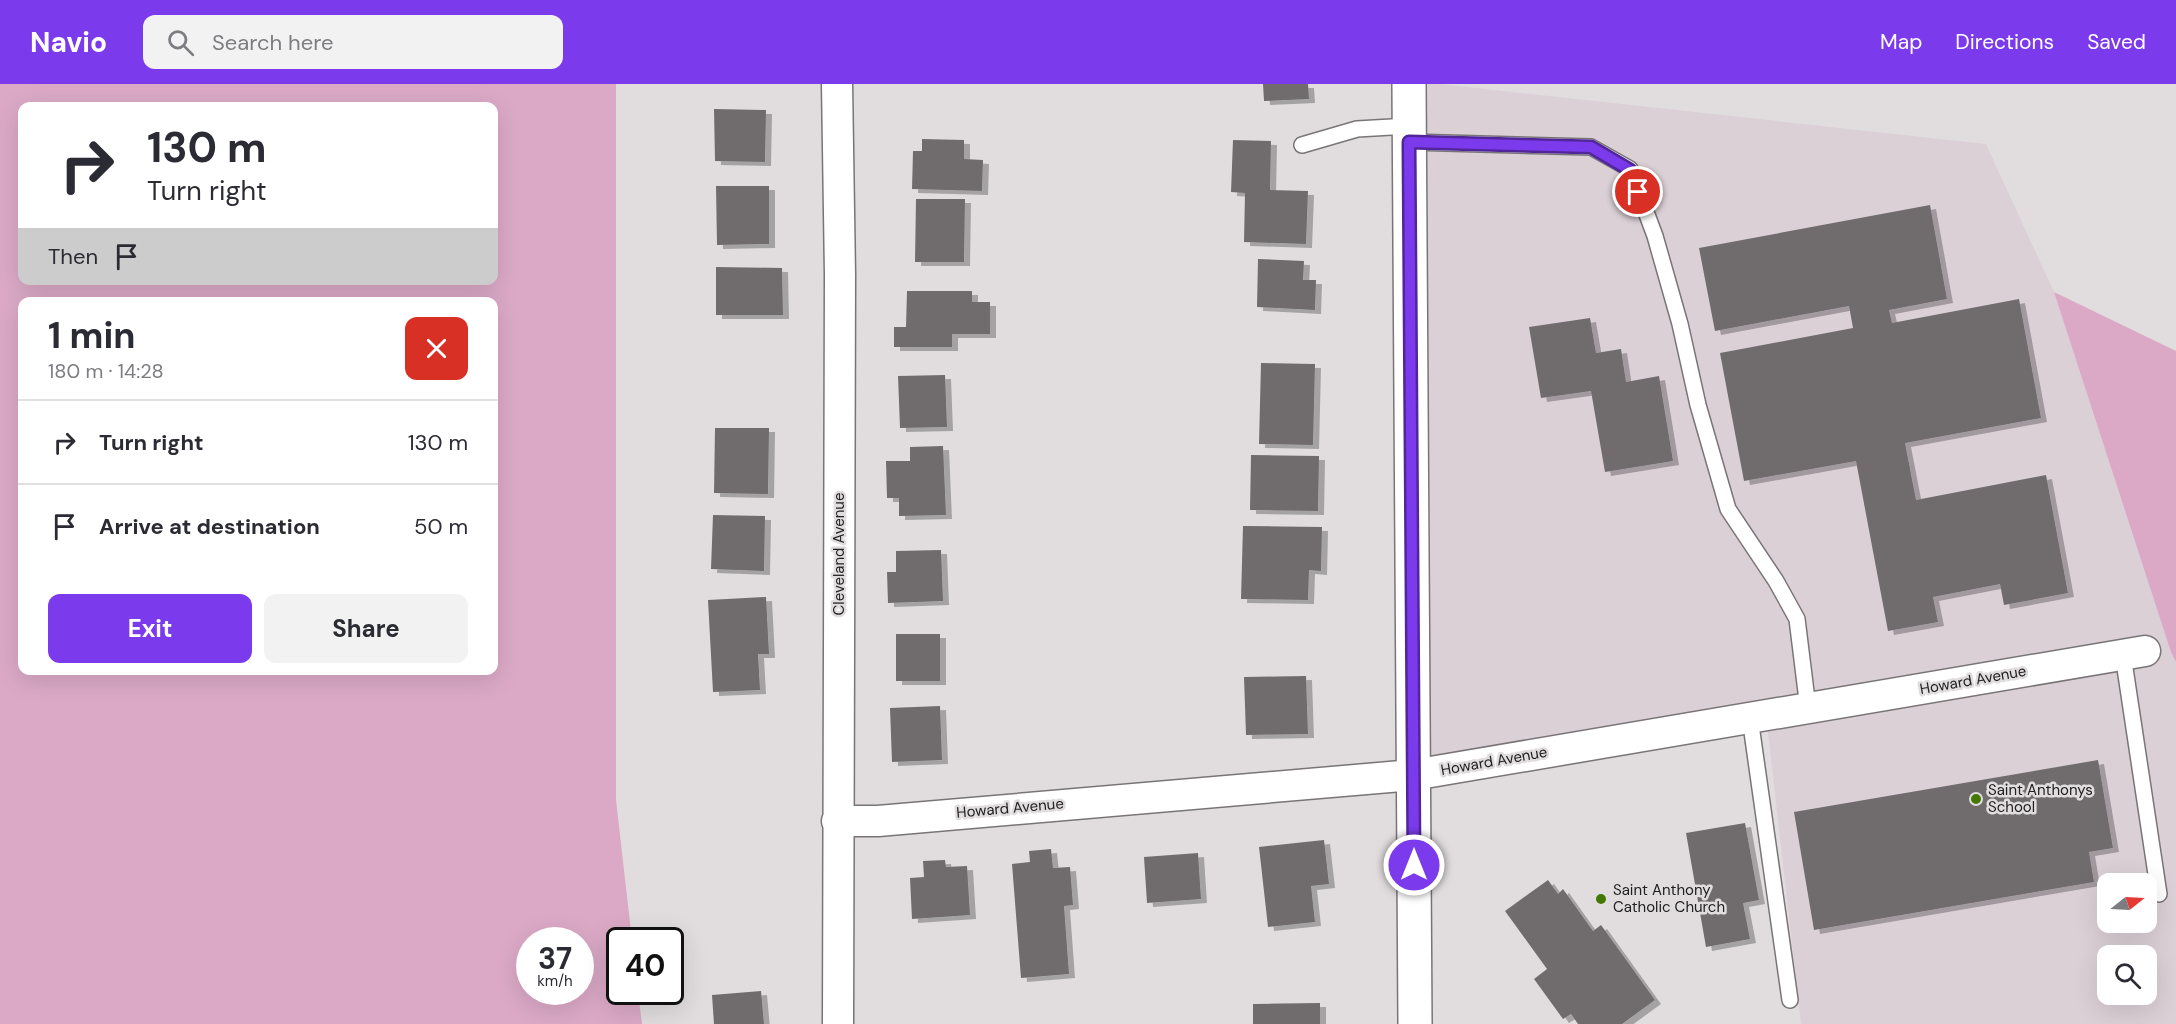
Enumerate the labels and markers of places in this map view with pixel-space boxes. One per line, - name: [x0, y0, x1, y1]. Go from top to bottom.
- pin: [1612, 166, 1663, 217]
- place label: Saint Anthonys School: [1988, 780, 2093, 817]
- marker: Saint Anthonys School: [1969, 792, 1983, 806]
- place label: Saint Anthony Catholic Church: [1613, 880, 1725, 917]
- marker: Saint Anthony Catholic Church: [1594, 892, 1608, 906]

